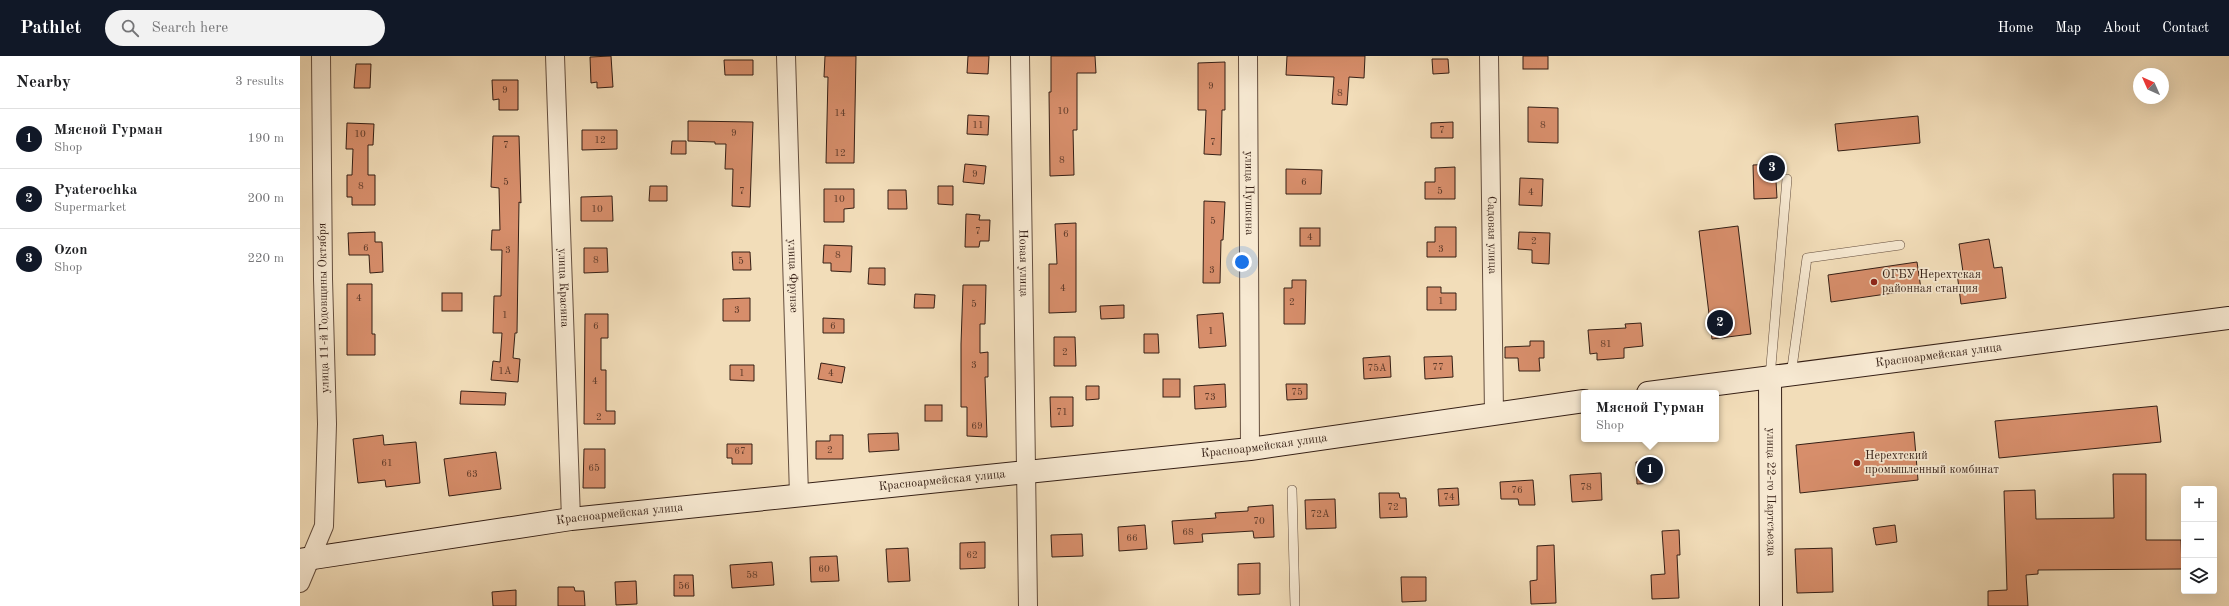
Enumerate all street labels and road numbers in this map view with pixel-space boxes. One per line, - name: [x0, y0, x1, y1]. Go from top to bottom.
- street label: улица Пушкина: [1242, 151, 1255, 235]
- street label: Садовая улица: [1485, 196, 1498, 274]
- street label: улица 11-й Годовщины Октября: [317, 223, 331, 393]
- street label: Новая улица: [1017, 229, 1030, 297]
- street label: улица Фрунзе: [785, 239, 800, 313]
- street label: улица Красина: [556, 248, 570, 328]
- street label: Красноармейская улица: [1875, 341, 2003, 370]
- street label: улица 22-го Партсъезда: [1764, 428, 1777, 556]
- street label: Красноармейская улица: [1200, 432, 1328, 460]
- street label: Красноармейская улица: [878, 468, 1006, 493]
- street label: Красноармейская улица: [556, 501, 684, 527]

